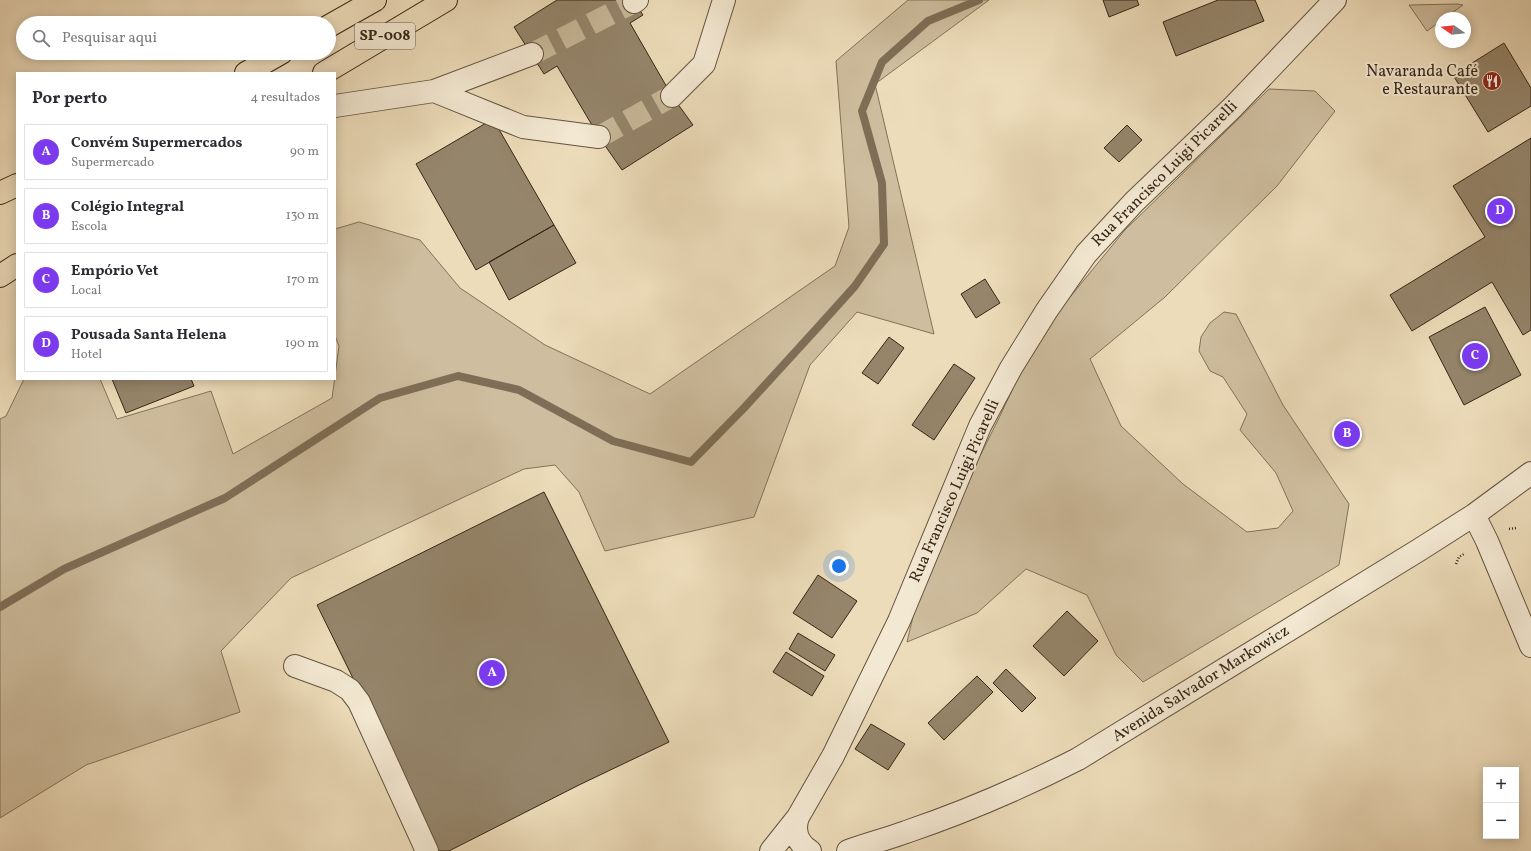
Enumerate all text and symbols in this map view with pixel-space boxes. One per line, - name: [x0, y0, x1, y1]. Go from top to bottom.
- north arrow: [1435, 12, 1471, 48]
- search box: [16, 16, 336, 60]
- road number: SP-008: [355, 23, 415, 49]
- icon: search: [30, 27, 52, 49]
- text: Pesquisar aqui: [62, 28, 157, 49]
- place label: Navaranda Café e Restaurante: [1366, 61, 1478, 101]
- restaurant icon: Navaranda Café e Restaurante: [1481, 70, 1503, 92]
- text: Por perto: [32, 87, 107, 110]
- text: 4 resultados: [250, 89, 320, 107]
- street label: Rua Francisco Luigi Picarelli: [1087, 96, 1243, 252]
- text: Convém Supermercados: [71, 133, 242, 154]
- text: A: [41, 143, 51, 161]
- text: 90 m: [290, 143, 319, 161]
- text: Supermercado: [71, 154, 154, 172]
- pin: D: [1487, 196, 1513, 226]
- text: Colégio Integral: [71, 197, 184, 218]
- text: B: [42, 207, 50, 225]
- text: 130 m: [286, 207, 319, 225]
- text: Escola: [71, 218, 107, 236]
- text: Empório Vet: [71, 261, 158, 282]
- text: C: [42, 271, 50, 289]
- text: 170 m: [286, 271, 319, 289]
- text: Local: [71, 282, 101, 300]
- text: Pousada Santa Helena: [71, 325, 227, 346]
- text: D: [41, 335, 51, 353]
- text: 190 m: [285, 335, 319, 353]
- pin: C: [1462, 341, 1488, 371]
- text: Hotel: [71, 346, 102, 364]
- street label: Rua Francisco Luigi Picarelli: [905, 396, 1005, 586]
- pin: B: [1334, 419, 1360, 449]
- your location: [829, 556, 849, 576]
- street label: Avenida Salvador Markowicz: [1108, 620, 1294, 748]
- pin: A: [479, 658, 505, 688]
- map controls: [1483, 767, 1519, 839]
- button: +: [1483, 767, 1519, 803]
- button: −: [1483, 803, 1519, 839]

